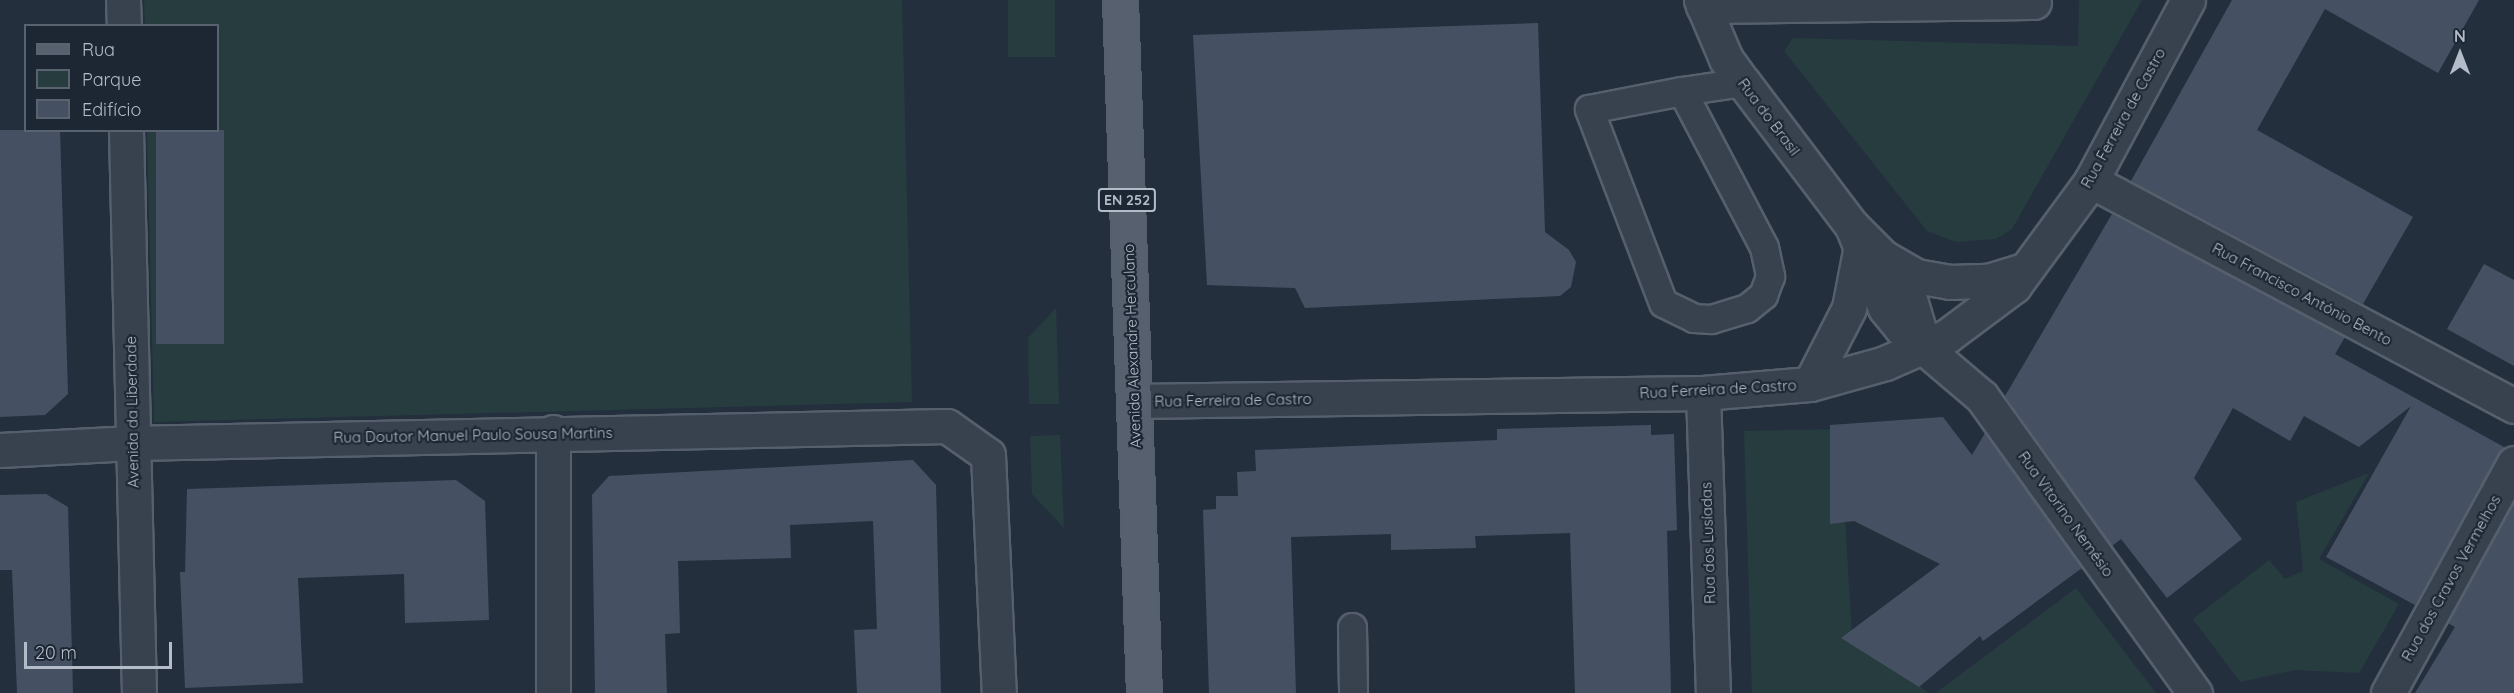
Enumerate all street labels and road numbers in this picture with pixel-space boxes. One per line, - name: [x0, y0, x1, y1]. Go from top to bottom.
- street label: Rua Ferreira de Castro: [2077, 45, 2169, 191]
- street label: Rua do Brasil: [1734, 75, 1804, 159]
- road number: EN 252: [1097, 189, 1157, 211]
- street label: Rua Francisco António Bento: [2209, 239, 2395, 349]
- street label: Avenida Alexandre Herculano: [1119, 243, 1145, 449]
- street label: Avenida da Liberdade: [122, 336, 142, 488]
- street label: Rua Ferreira de Castro: [1639, 376, 1797, 402]
- street label: Rua Ferreira de Castro: [1154, 390, 1312, 410]
- street label: Rua Doutor Manuel Paulo Sousa Martins: [333, 424, 613, 446]
- street label: Rua Vitorino Nemésio: [2014, 448, 2118, 580]
- street label: Rua dos Lusíadas: [1697, 482, 1719, 604]
- street label: Rua dos Cravos Vermelhos: [2398, 492, 2504, 664]

